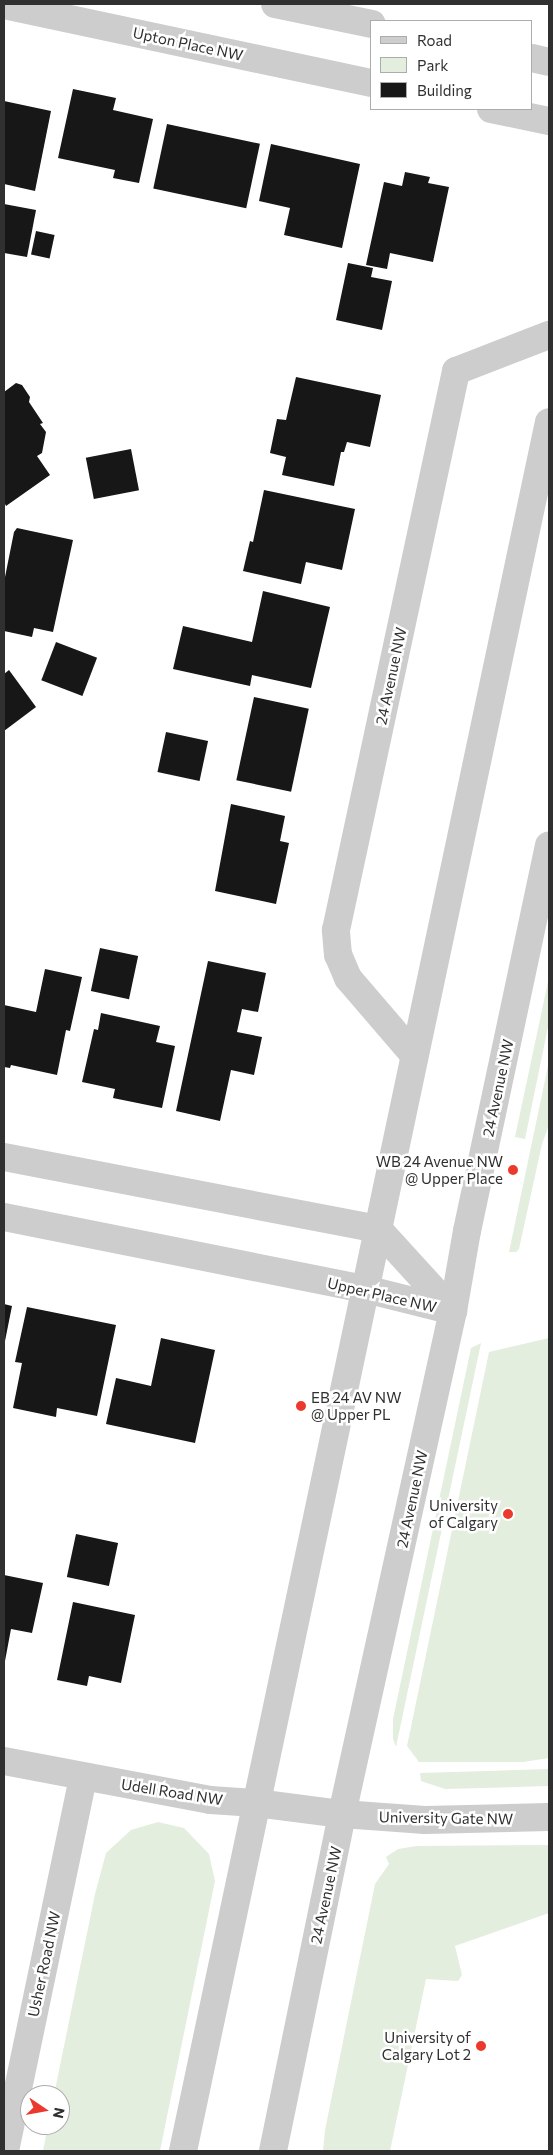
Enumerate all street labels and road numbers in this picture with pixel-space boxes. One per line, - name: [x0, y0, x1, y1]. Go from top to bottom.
- street label: Upton Place NW: [131, 24, 245, 64]
- street label: 24 Avenue NW: [372, 626, 410, 726]
- street label: 24 Avenue NW: [479, 1038, 517, 1138]
- street label: Upper Place NW: [326, 1274, 438, 1316]
- street label: 24 Avenue NW: [393, 1449, 431, 1549]
- street label: Udell Road NW: [120, 1775, 224, 1809]
- street label: University Gate NW: [379, 1808, 513, 1828]
- street label: 24 Avenue NW: [307, 1845, 345, 1945]
- street label: Usher Road NW: [24, 1909, 64, 2019]

